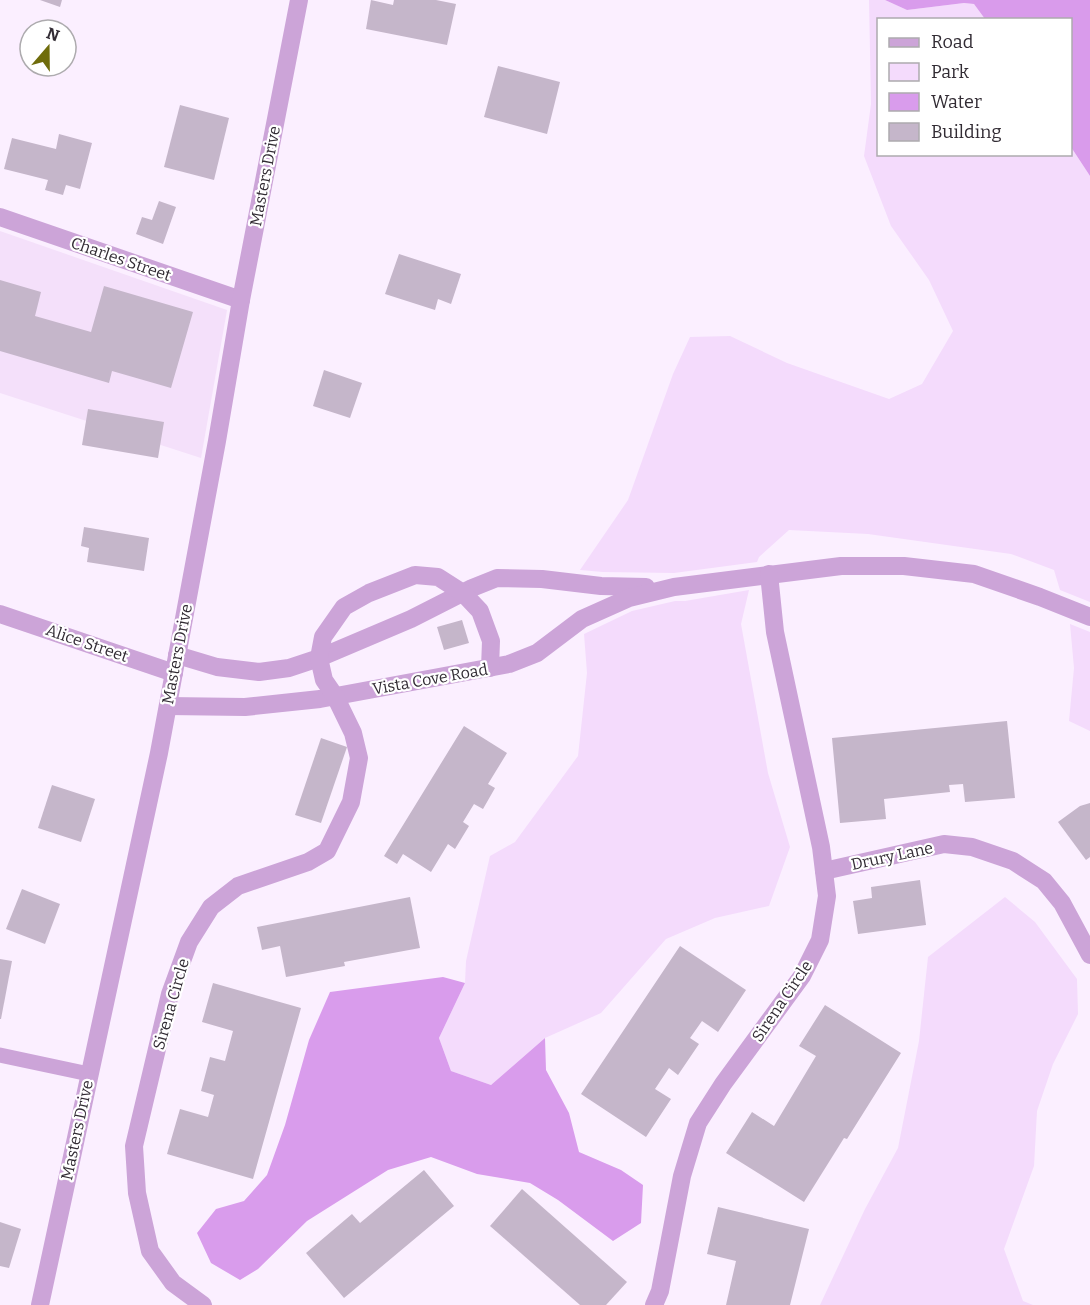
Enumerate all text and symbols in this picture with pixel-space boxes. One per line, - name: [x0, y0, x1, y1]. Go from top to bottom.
- north arrow: [18, 18, 78, 78]
- legend: [877, 18, 1072, 156]
- text: N: [44, 23, 62, 45]
- text: Road: [931, 31, 974, 53]
- text: Park: [931, 61, 970, 83]
- text: Water: [931, 91, 982, 113]
- text: Building: [931, 121, 1002, 143]
- street label: Masters Drive: [246, 124, 284, 228]
- street label: Charles Street: [68, 233, 174, 285]
- street label: Masters Drive: [158, 602, 196, 706]
- street label: Alice Street: [43, 620, 131, 666]
- street label: Vista Cove Road: [371, 659, 490, 699]
- street label: Drury Lane: [849, 838, 935, 874]
- street label: Sirena Circle: [149, 956, 193, 1052]
- street label: Sirena Circle: [748, 957, 816, 1045]
- street label: Masters Drive: [57, 1078, 97, 1182]

